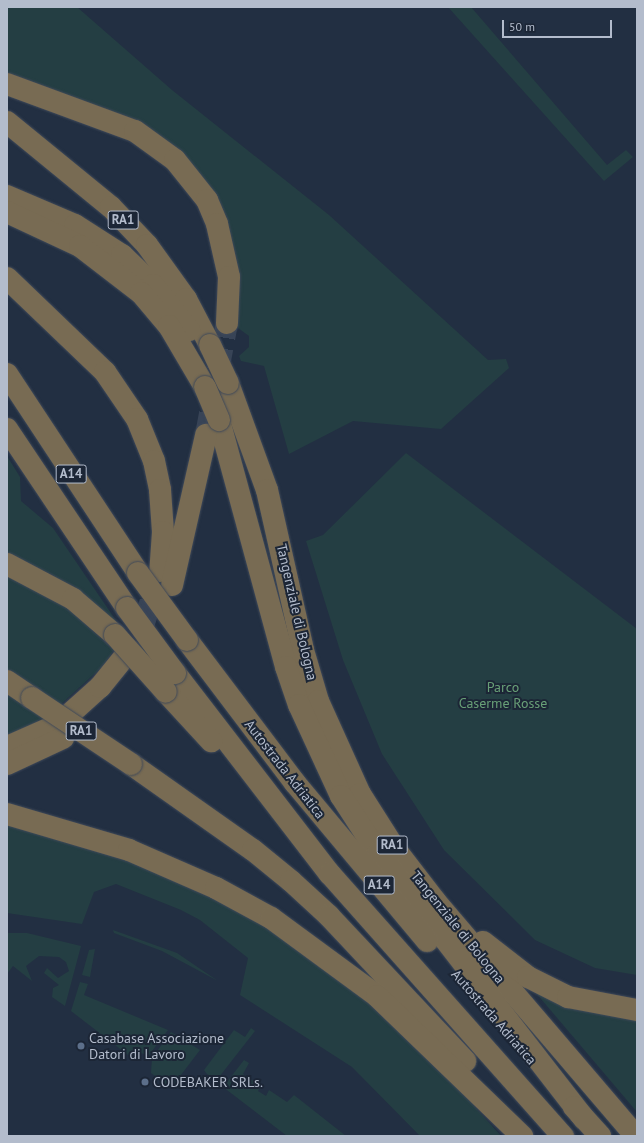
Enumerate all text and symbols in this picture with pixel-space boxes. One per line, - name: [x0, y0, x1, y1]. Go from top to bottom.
- scale bar: [504, 12, 614, 38]
- text: 50 m: [509, 19, 535, 34]
- road number: RA1: [107, 209, 139, 231]
- road number: A14: [55, 463, 87, 485]
- street label: Tangenziale di Bologna: [273, 542, 321, 682]
- park label: Parco Caserme Rosse: [459, 679, 547, 712]
- street label: Autostrada Adriatica: [241, 716, 329, 822]
- road number: RA1: [65, 720, 97, 742]
- road number: RA1: [376, 834, 408, 856]
- street label: Tangenziale di Bologna: [408, 868, 508, 986]
- road number: A14: [363, 874, 395, 896]
- street label: Autostrada Adriatica: [448, 966, 540, 1068]
- place label: Casabase Associazione Datori di Lavoro: [89, 1030, 225, 1062]
- marker: Casabase Associazione Datori di Lavoro: [76, 1041, 86, 1051]
- place label: CODEBAKER SRLs.: [153, 1074, 263, 1090]
- marker: CODEBAKER SRLs.: [140, 1077, 150, 1087]

